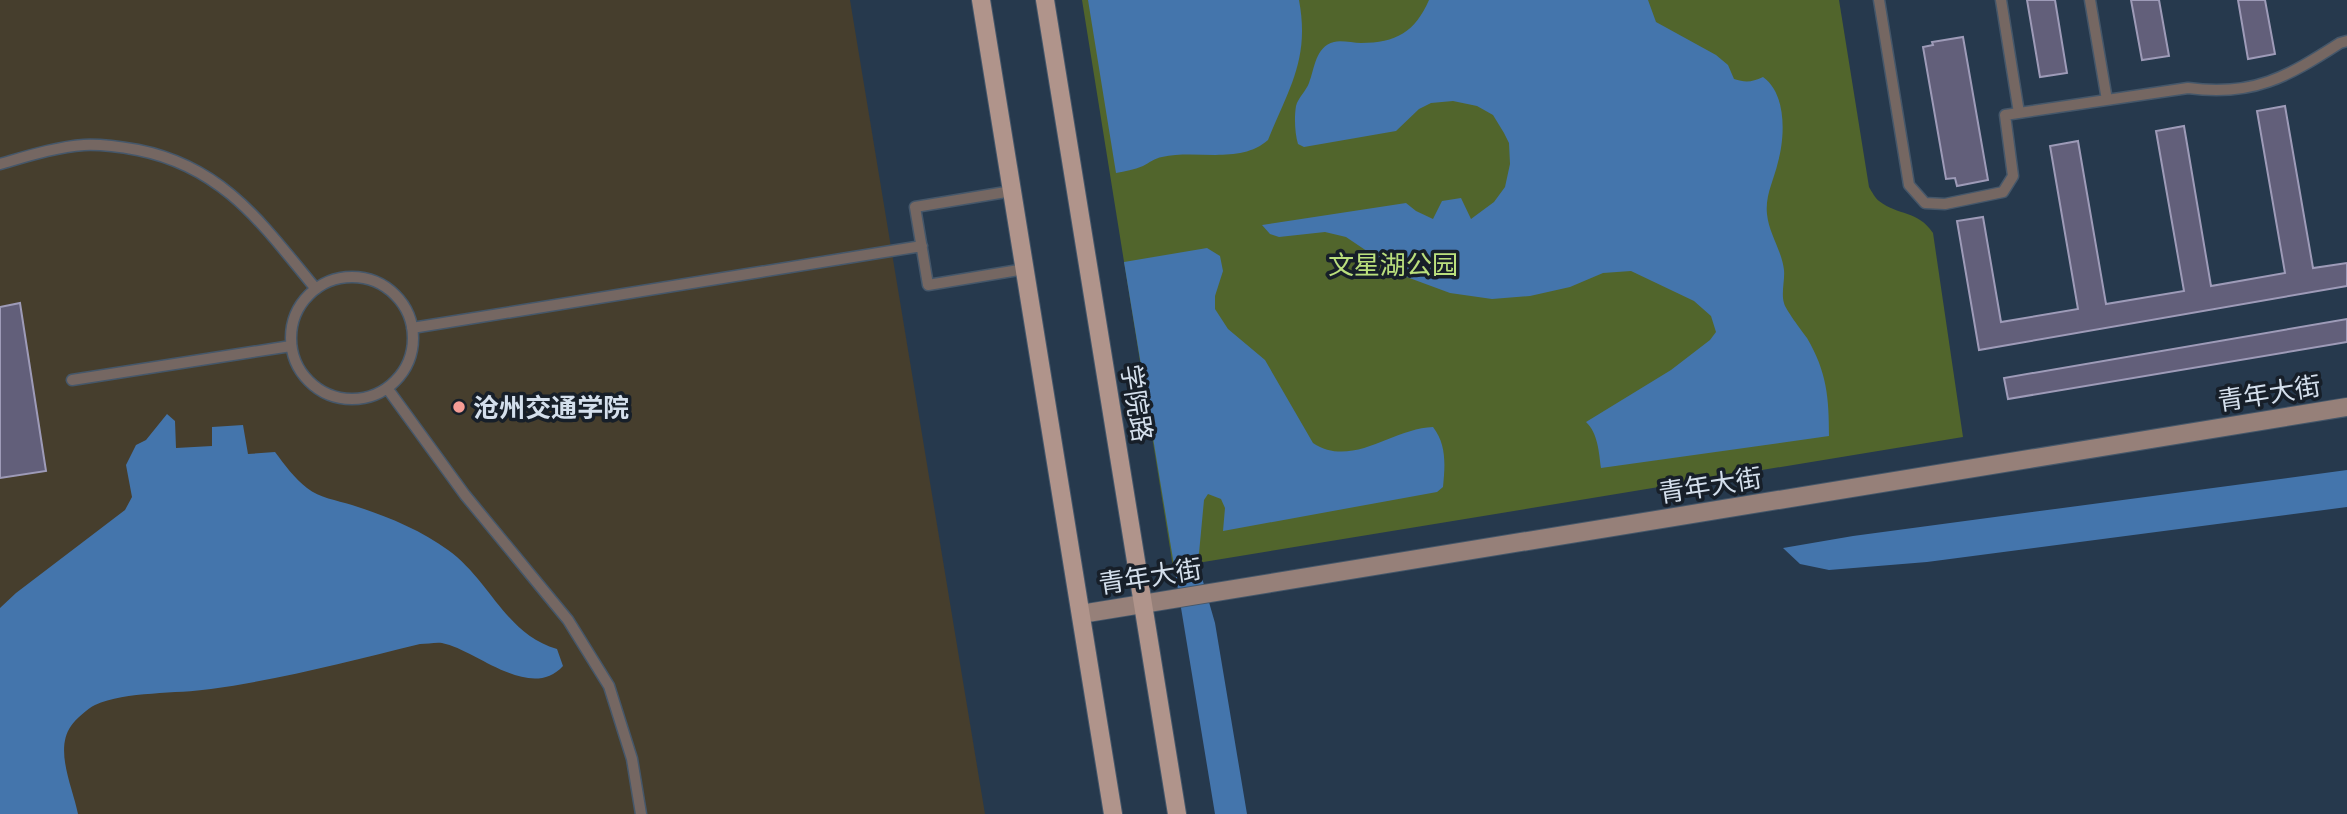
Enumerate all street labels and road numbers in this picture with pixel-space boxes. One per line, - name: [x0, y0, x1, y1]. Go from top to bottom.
- street label: 学院路: [1115, 362, 1159, 444]
- street label: 青年大街: [2215, 369, 2323, 417]
- street label: 青年大街: [1656, 461, 1764, 509]
- street label: 青年大街: [1096, 552, 1204, 600]

